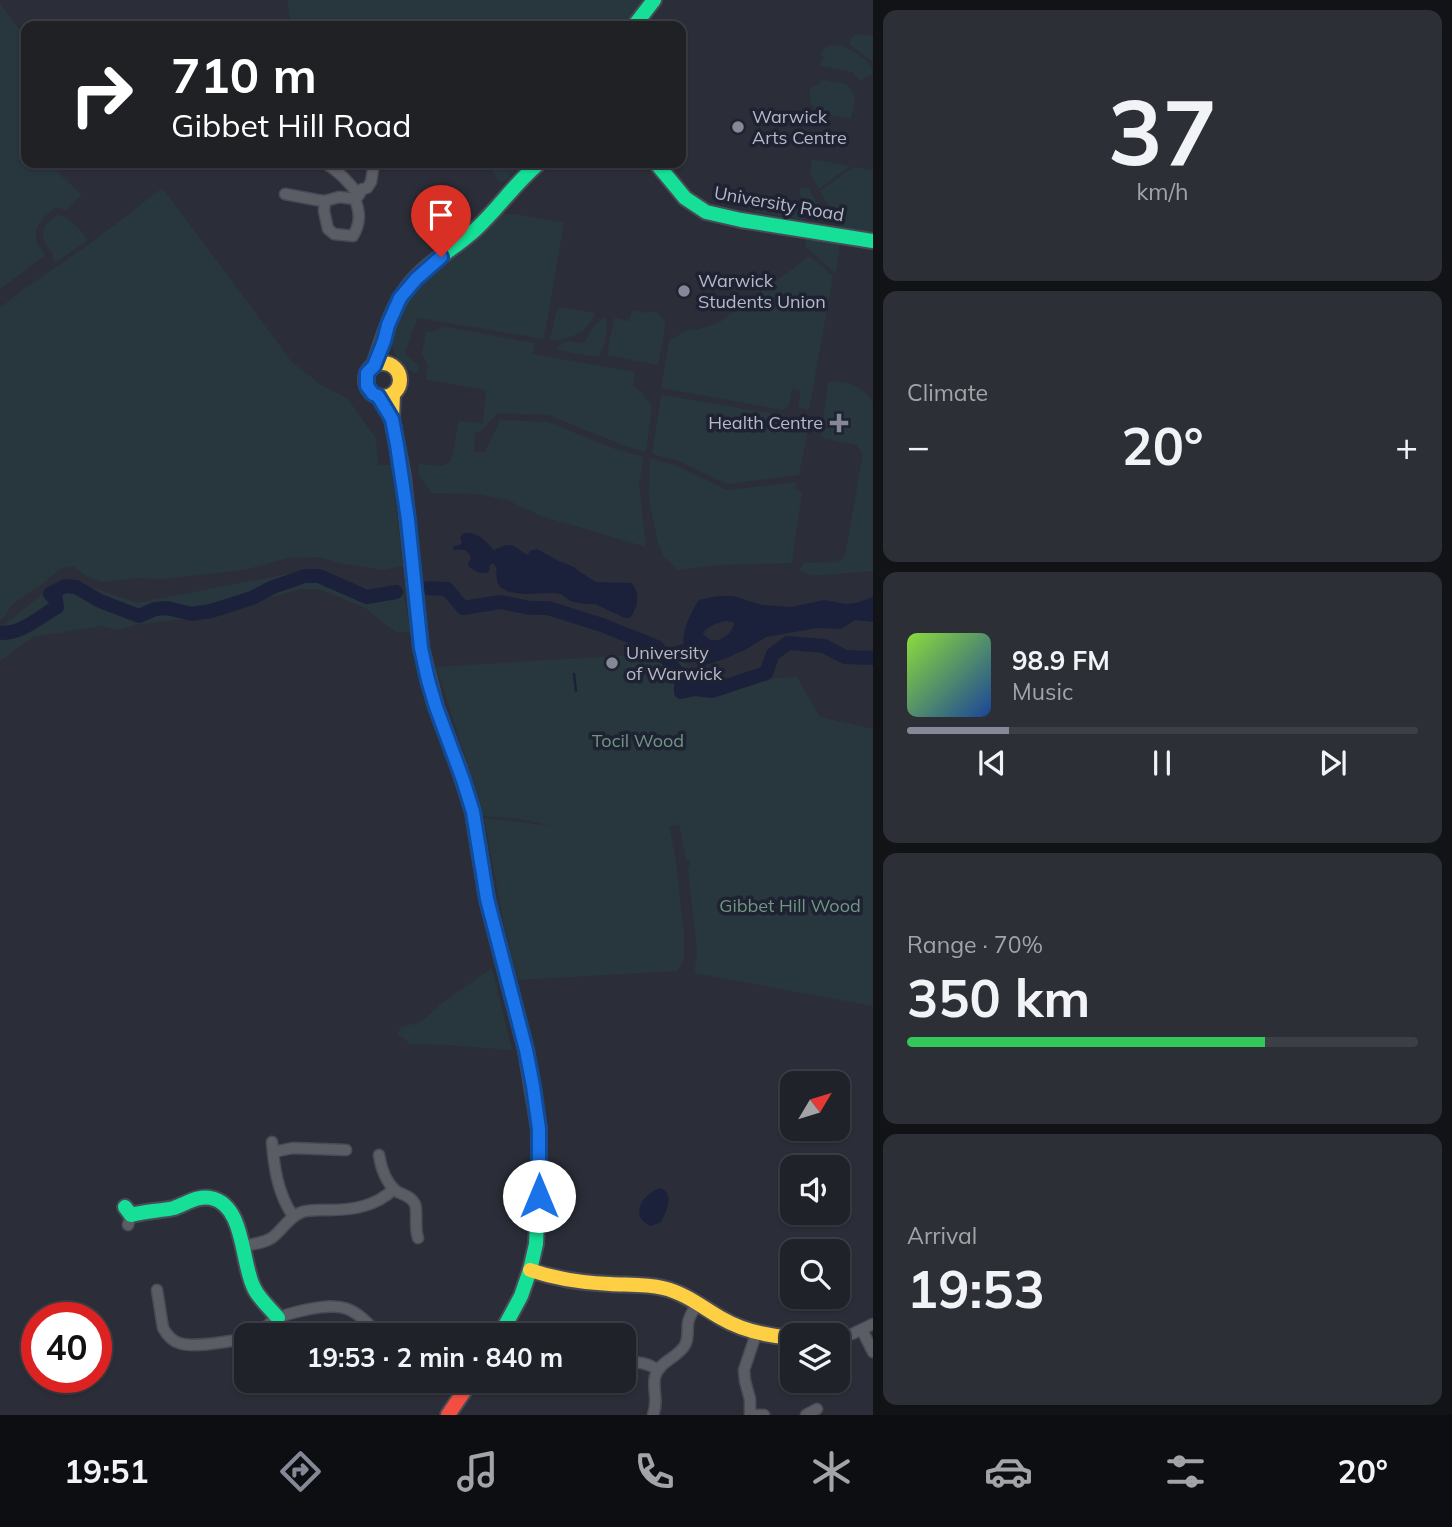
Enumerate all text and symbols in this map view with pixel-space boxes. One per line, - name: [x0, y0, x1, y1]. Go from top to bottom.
- text: 710 m: [171, 44, 317, 105]
- icon: right: [56, 49, 147, 140]
- text: 37: [1108, 74, 1217, 188]
- text: Gibbet Hill Road: [171, 105, 412, 145]
- place label: Warwick Arts Centre: [752, 105, 847, 149]
- marker: Warwick Arts Centre: [730, 119, 746, 135]
- text: km/h: [1136, 177, 1189, 206]
- street label: University Road: [712, 181, 846, 226]
- pin: [411, 185, 471, 257]
- icon: arrive: [422, 196, 460, 234]
- place label: Warwick Students Union: [698, 269, 826, 313]
- marker: Warwick Students Union: [676, 283, 692, 299]
- text: Climate: [907, 378, 988, 407]
- place label: Health Centre: [708, 411, 823, 434]
- marker: Health Centre: [829, 413, 849, 433]
- text: 20°: [1121, 413, 1204, 478]
- text: −: [907, 422, 930, 470]
- text: +: [1395, 422, 1418, 470]
- place label: University of Warwick: [626, 641, 723, 685]
- text: 98.9 FM: [1012, 644, 1110, 677]
- marker: University of Warwick: [604, 655, 620, 671]
- text: Music: [1012, 677, 1073, 706]
- park label: Tocil Wood: [592, 729, 684, 752]
- icon: previous: [973, 744, 1011, 782]
- icon: pause: [1143, 744, 1181, 782]
- icon: next: [1314, 744, 1352, 782]
- park label: Gibbet Hill Wood: [719, 894, 861, 917]
- text: Range · 70%: [907, 930, 1043, 959]
- text: 350 km: [907, 965, 1090, 1030]
- north arrow: [780, 1071, 850, 1141]
- map controls: [780, 1071, 850, 1393]
- button: sound: [780, 1155, 850, 1225]
- position arrow: [502, 1159, 576, 1233]
- text: Arrival: [907, 1221, 977, 1250]
- button: search: [780, 1239, 850, 1309]
- text: 19:53: [907, 1256, 1045, 1321]
- speed limit sign: 40: [21, 1302, 112, 1393]
- button: layers: [780, 1323, 850, 1393]
- text: 19:53 · 2 min · 840 m: [307, 1341, 563, 1374]
- icon: directions: [276, 1447, 325, 1496]
- icon: music: [453, 1447, 502, 1496]
- icon: phone: [630, 1447, 679, 1496]
- icon: climate: [807, 1447, 856, 1496]
- icon: car: [984, 1447, 1033, 1496]
- icon: filters: [1161, 1447, 1210, 1496]
- text: 19:51: [64, 1451, 149, 1491]
- text: 20°: [1337, 1451, 1388, 1491]

